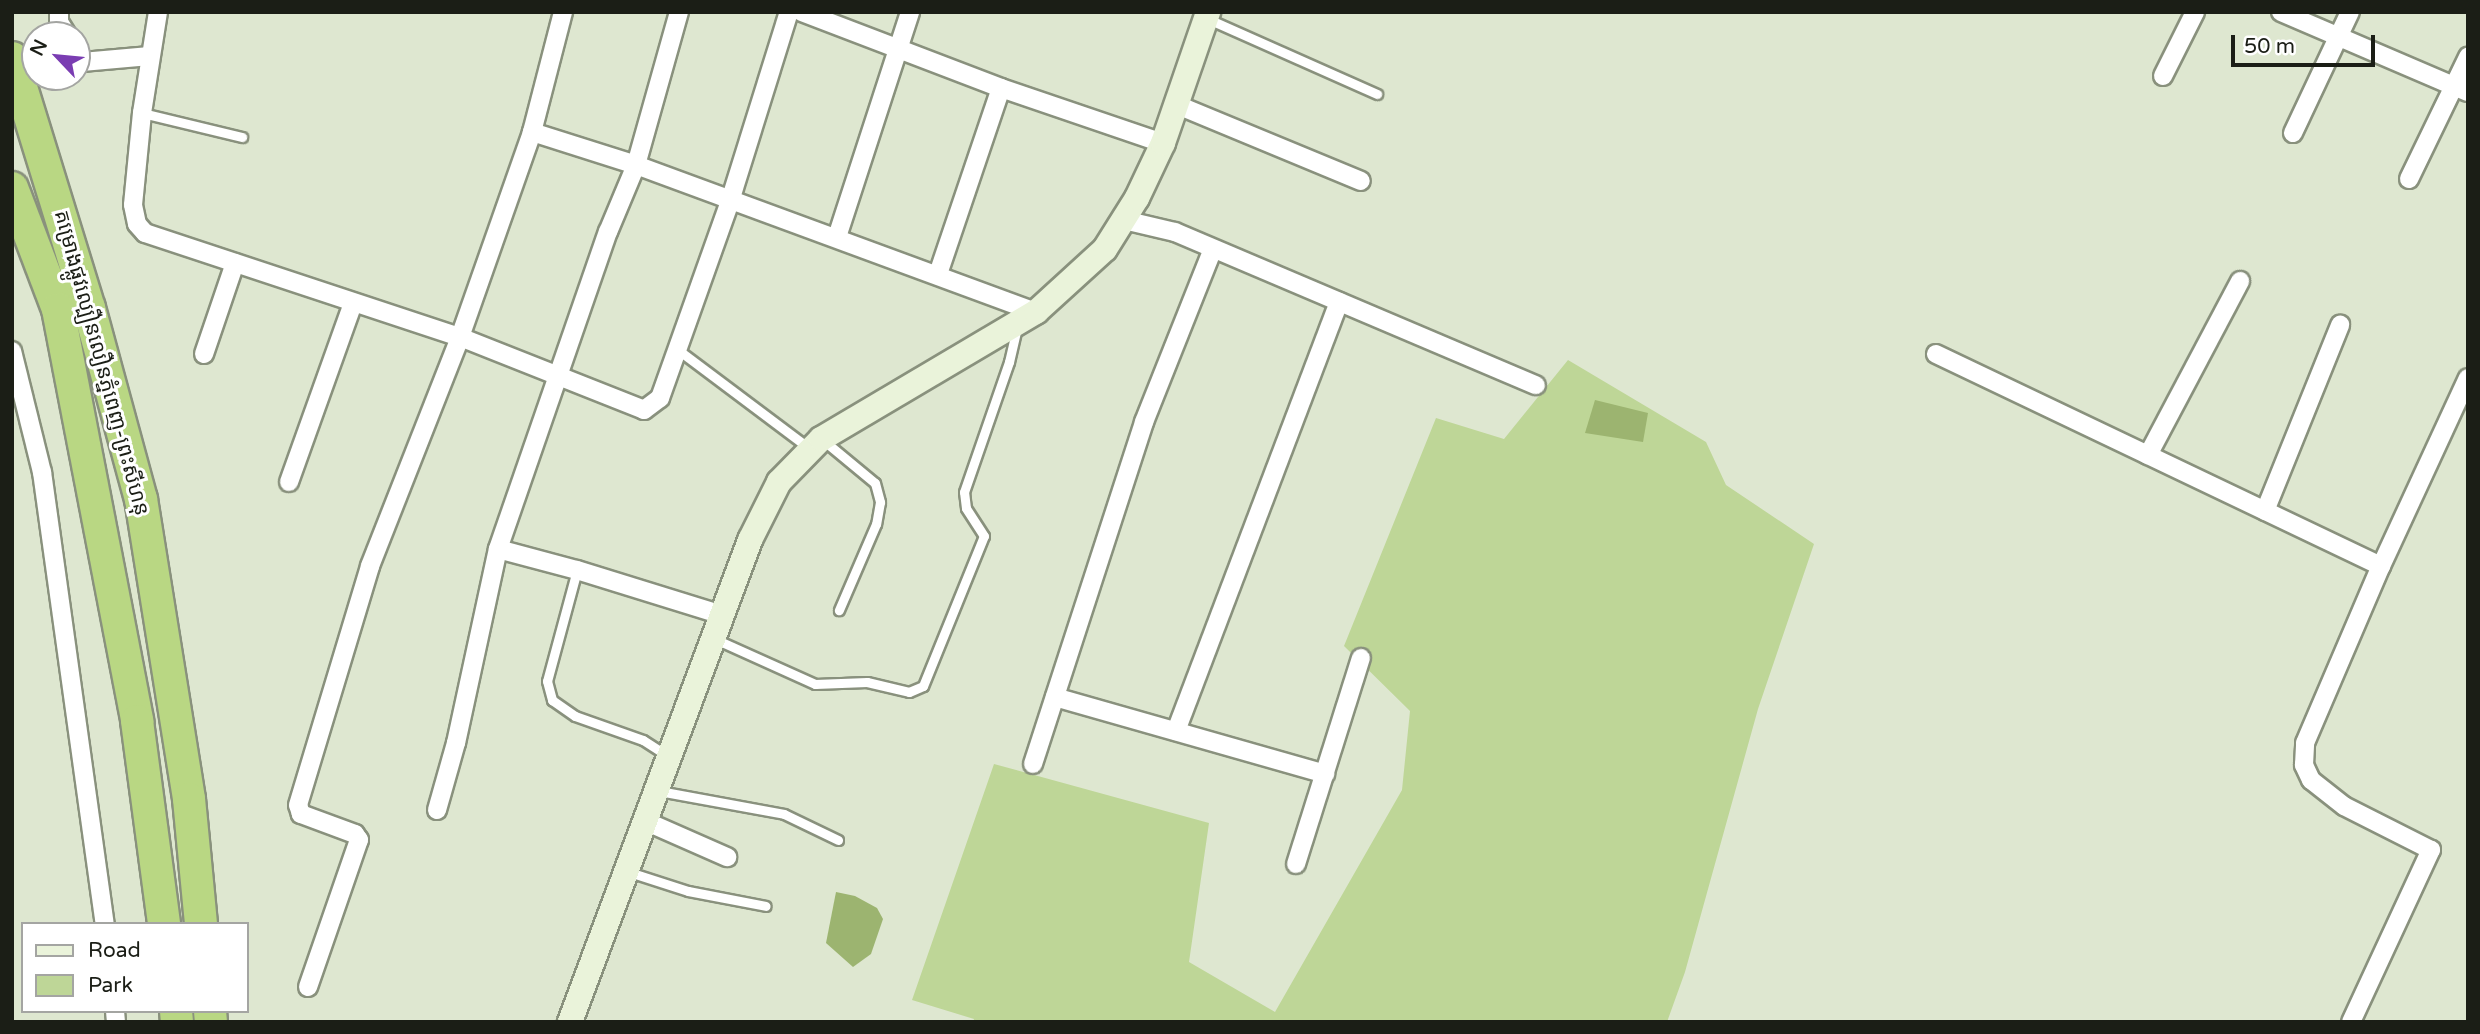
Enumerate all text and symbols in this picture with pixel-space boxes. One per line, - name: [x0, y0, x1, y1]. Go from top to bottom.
- north arrow: [21, 21, 91, 91]
- scale bar: [2235, 21, 2378, 65]
- text: 50 m: [2244, 34, 2295, 59]
- text: N: [26, 36, 52, 59]
- street label: គម្រោងផ្លូវល្បឿនលឿនភ្នំពេញ-ព្រះសីហនុ: [48, 207, 154, 519]
- legend: [21, 922, 248, 1013]
- text: Road: [88, 938, 141, 963]
- text: Park: [88, 973, 133, 998]

